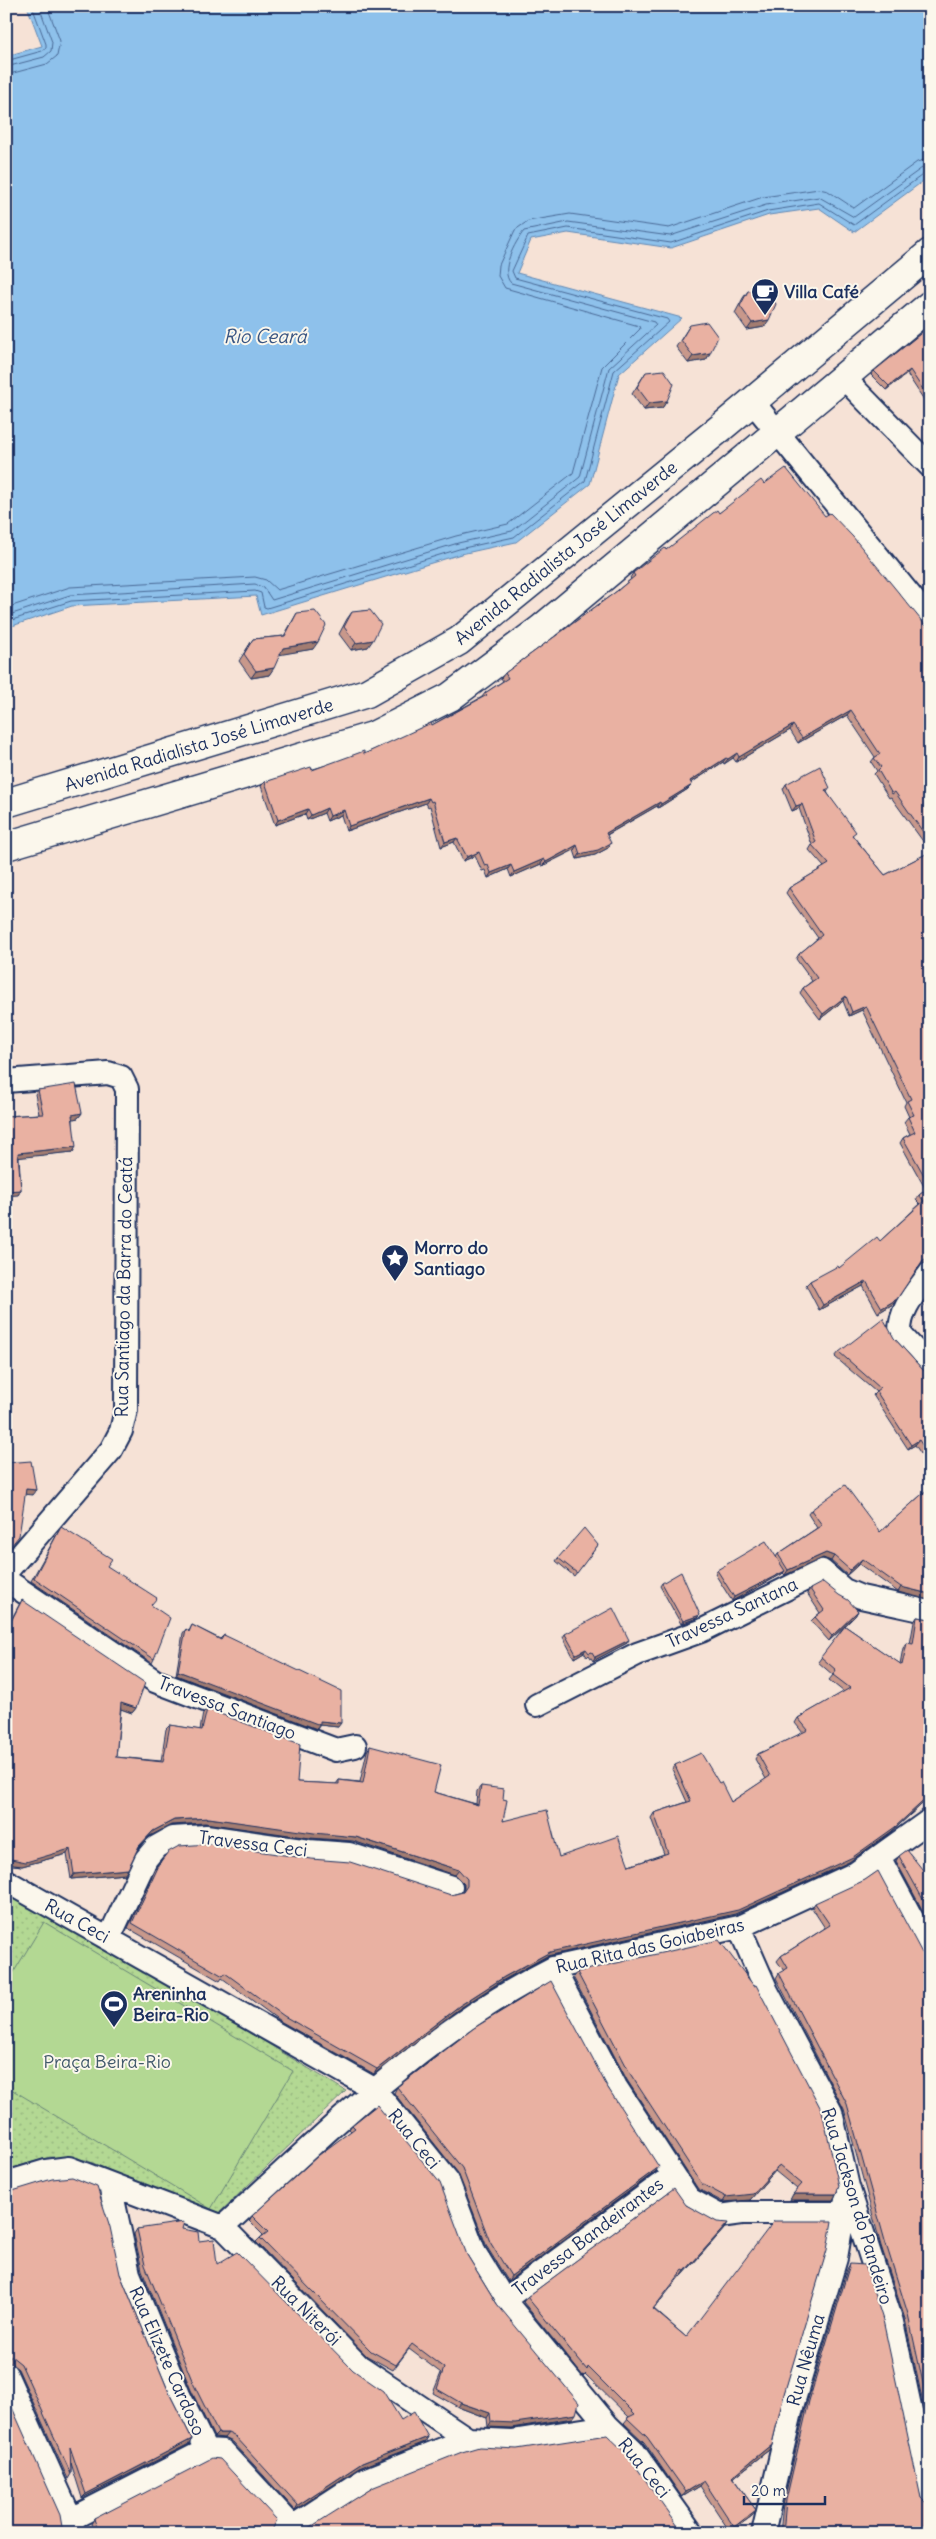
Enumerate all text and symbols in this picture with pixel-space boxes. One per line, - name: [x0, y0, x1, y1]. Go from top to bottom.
- cafe icon: Villa Café: [750, 277, 780, 316]
- place label: Villa Café: [784, 280, 859, 303]
- water label: Rio Ceará: [223, 324, 308, 348]
- street label: Avenida Radialista José Limaverde: [450, 456, 682, 650]
- street label: Avenida Radialista José Limaverde: [62, 693, 336, 796]
- street label: Rua Santiago da Barra do Ceatá: [110, 1157, 137, 1417]
- place label: Morro do Santiago: [414, 1236, 488, 1280]
- place icon: Morro do Santiago: [380, 1243, 410, 1282]
- street label: Travessa Santana: [662, 1572, 801, 1653]
- street label: Travessa Santiago: [155, 1671, 299, 1744]
- street label: Travessa Ceci: [197, 1825, 309, 1862]
- street label: Rua Ceci: [41, 1893, 114, 1948]
- street label: Rua Rita das Goiabeiras: [554, 1913, 746, 1978]
- place label: Areninha Beira-Rio: [133, 1982, 209, 2026]
- sports icon: Areninha Beira-Rio: [99, 1989, 129, 2028]
- park label: Praça Beira-Rio: [43, 2050, 171, 2073]
- street label: Rua Ceci: [383, 2104, 446, 2173]
- street label: Rua Jackson do Pandeiro: [817, 2105, 898, 2307]
- street label: Travessa Bandeirantes: [508, 2172, 668, 2301]
- street label: Rua Niterói: [267, 2271, 346, 2350]
- street label: Rua Elizete Cardoso: [124, 2283, 211, 2439]
- street label: Rua Nêuma: [781, 2311, 830, 2409]
- street label: Rua Ceci: [613, 2433, 676, 2502]
- scale bar: [744, 2474, 825, 2506]
- text: 20 m: [751, 2481, 786, 2500]

